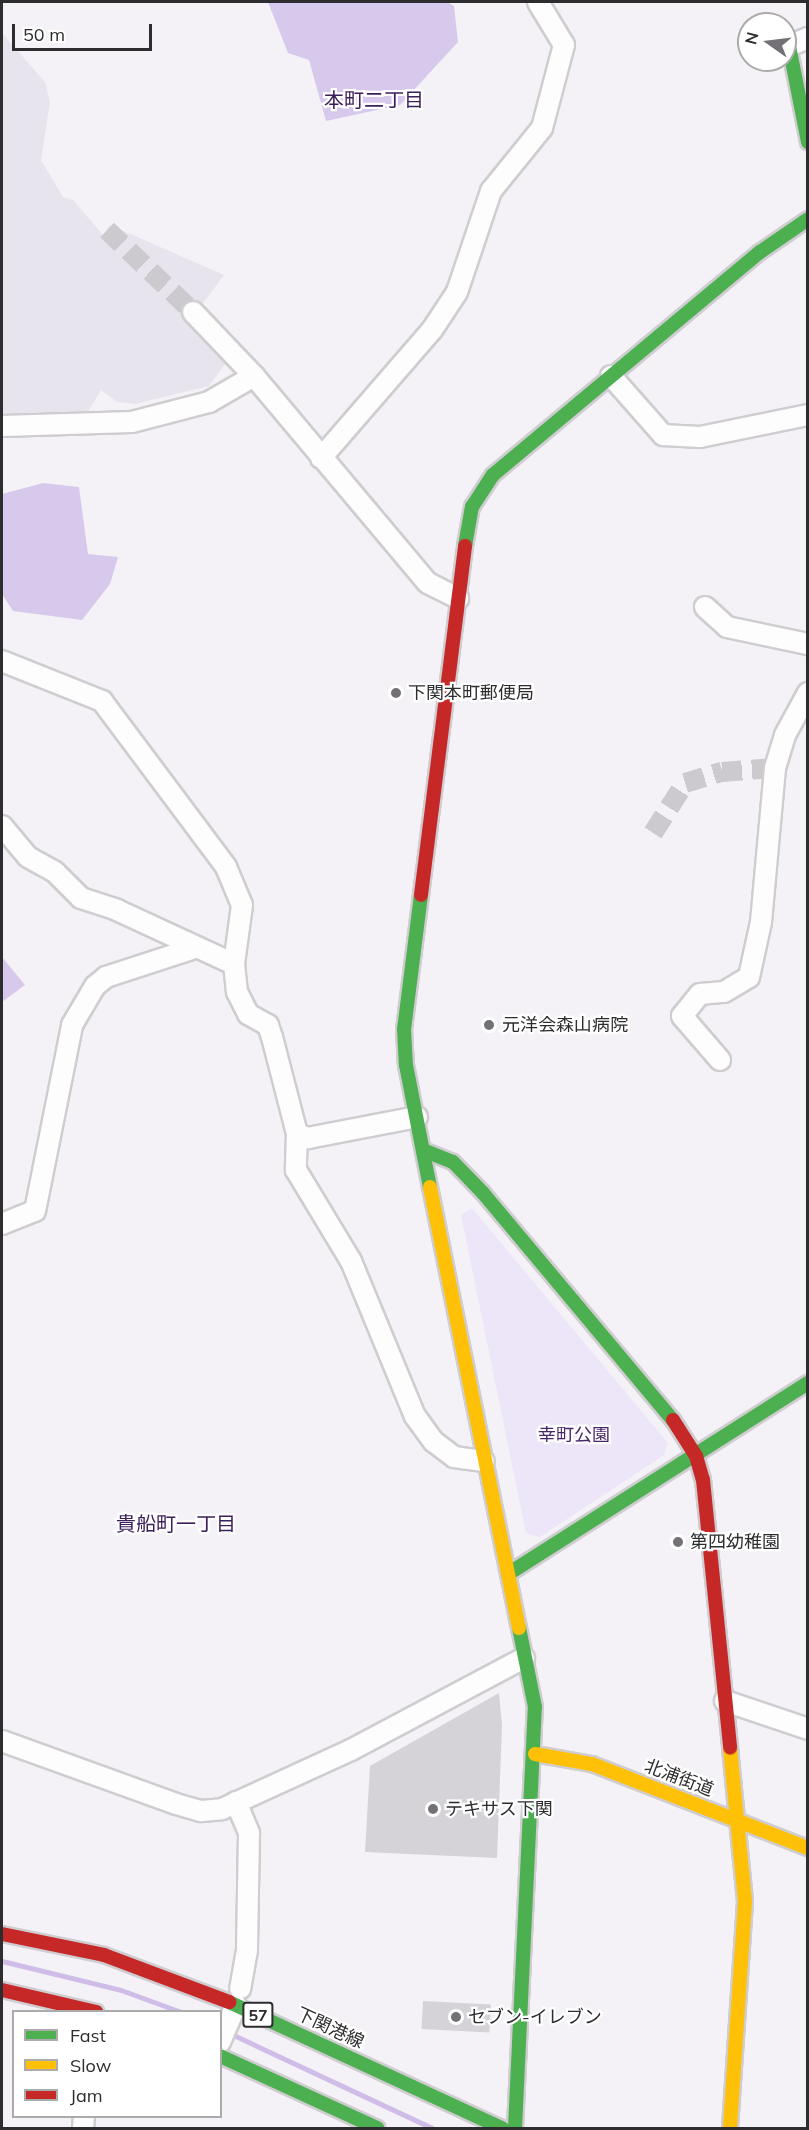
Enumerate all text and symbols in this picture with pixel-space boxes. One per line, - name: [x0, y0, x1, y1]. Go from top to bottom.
- scale bar: [15, 12, 154, 50]
- north arrow: [737, 12, 797, 72]
- text: 50 m: [23, 23, 65, 46]
- text: N: [740, 30, 763, 46]
- district label: 本町二丁目: [324, 87, 424, 111]
- place label: 下関本町郵便局: [408, 682, 534, 704]
- marker: 下関本町郵便局: [389, 686, 403, 700]
- place label: 元洋会森山病院: [502, 1014, 628, 1036]
- marker: 元洋会森山病院: [480, 1016, 498, 1034]
- park label: 幸町公園: [538, 1424, 610, 1446]
- district label: 貴船町一丁目: [116, 1511, 236, 1535]
- place label: 第四幼稚園: [690, 1531, 780, 1553]
- marker: 第四幼稚園: [671, 1535, 685, 1549]
- street label: 北浦街道: [642, 1755, 716, 1801]
- place label: テキサス下関: [445, 1798, 553, 1820]
- marker: テキサス下関: [426, 1802, 440, 1816]
- road number: 57: [242, 2002, 274, 2028]
- street label: 下関港線: [293, 2003, 367, 2053]
- place label: セブン-イレブン: [468, 2006, 602, 2028]
- legend: [12, 2010, 222, 2118]
- marker: セブン-イレブン: [449, 2010, 463, 2024]
- text: Fast: [70, 2024, 106, 2047]
- text: Slow: [70, 2054, 111, 2077]
- text: Jam: [70, 2084, 103, 2107]

